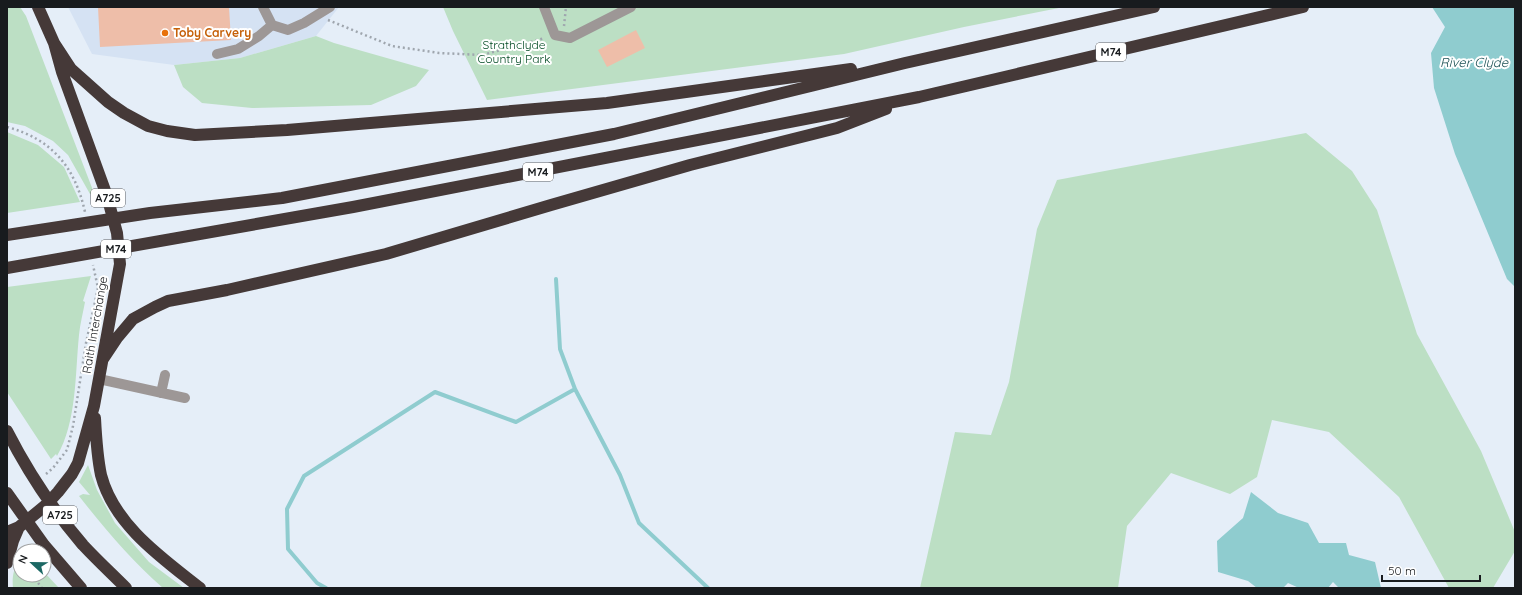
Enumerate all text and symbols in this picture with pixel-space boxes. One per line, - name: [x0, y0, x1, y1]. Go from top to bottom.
- place label: Toby Carvery: [173, 25, 251, 40]
- marker: Toby Carvery: [160, 28, 170, 38]
- park label: Strathclyde Country Park: [477, 37, 551, 66]
- road number: M74: [1096, 43, 1126, 61]
- water label: River Clyde: [1440, 54, 1509, 70]
- road number: M74: [523, 163, 553, 181]
- road number: A725: [91, 189, 125, 207]
- road number: M74: [101, 240, 131, 258]
- street label: Raith Interchange: [79, 275, 110, 375]
- road number: A725: [43, 506, 77, 524]
- north arrow: [12, 543, 52, 583]
- text: N: [15, 553, 31, 566]
- scale bar: [1382, 557, 1480, 583]
- text: 50 m: [1388, 563, 1416, 578]

